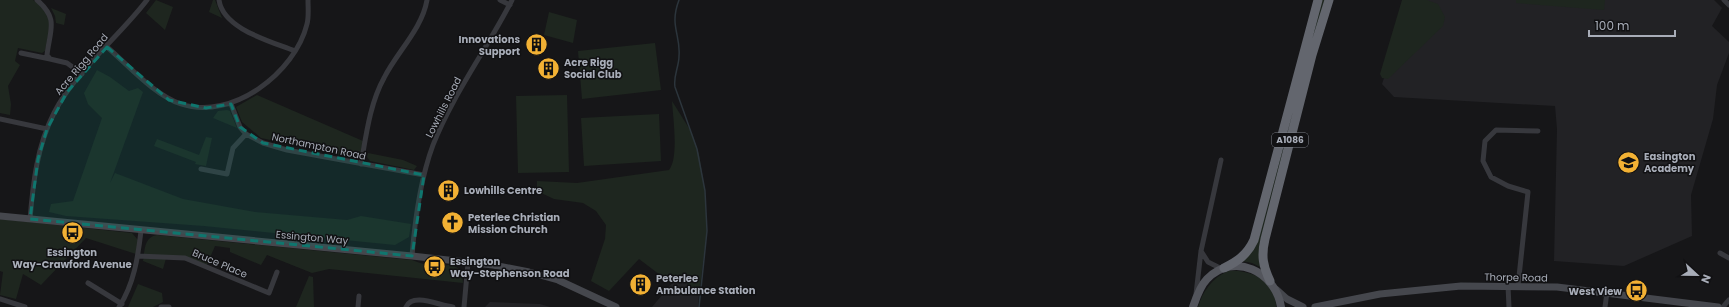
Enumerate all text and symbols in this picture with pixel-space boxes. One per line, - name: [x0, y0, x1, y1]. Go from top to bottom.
- scale bar: [1589, 12, 1675, 38]
- text: 100 m: [1595, 17, 1629, 34]
- street label: Acre Rigg Road: [51, 30, 112, 98]
- place label: Innovations Support: [458, 32, 520, 59]
- building icon: Innovations Support: [523, 32, 549, 58]
- building icon: Acre Rigg Social Club: [535, 55, 561, 81]
- place label: Acre Rigg Social Club: [564, 55, 622, 82]
- street label: Lowhills Road: [422, 74, 465, 140]
- street label: Northampton Road: [270, 129, 367, 164]
- road number: A1086: [1272, 133, 1308, 147]
- school or university icon: Easington Academy: [1615, 149, 1641, 175]
- place label: Easington Academy: [1644, 149, 1696, 176]
- building icon: Lowhills Centre: [435, 177, 461, 203]
- place label: Lowhills Centre: [464, 183, 542, 198]
- church icon: Peterlee Christian Mission Church: [440, 210, 466, 236]
- place label: Peterlee Christian Mission Church: [468, 210, 560, 237]
- bus stop icon: Essington Way-Crawford Avenue: [59, 219, 85, 245]
- street label: Essington Way: [275, 227, 349, 248]
- place label: Essington Way-Crawford Avenue: [12, 245, 132, 272]
- street label: Bruce Place: [190, 245, 250, 282]
- bus stop icon: Essington Way-Stephenson Road: [422, 254, 448, 280]
- place label: Essington Way-Stephenson Road: [450, 254, 570, 281]
- north arrow: [1677, 255, 1717, 295]
- street label: Thorpe Road: [1484, 269, 1548, 286]
- building icon: Peterlee Ambulance Station: [628, 271, 654, 297]
- place label: Peterlee Ambulance Station: [656, 271, 756, 298]
- text: N: [1697, 272, 1715, 286]
- bus stop icon: West View: [1624, 278, 1650, 304]
- place label: West View: [1568, 284, 1622, 299]

